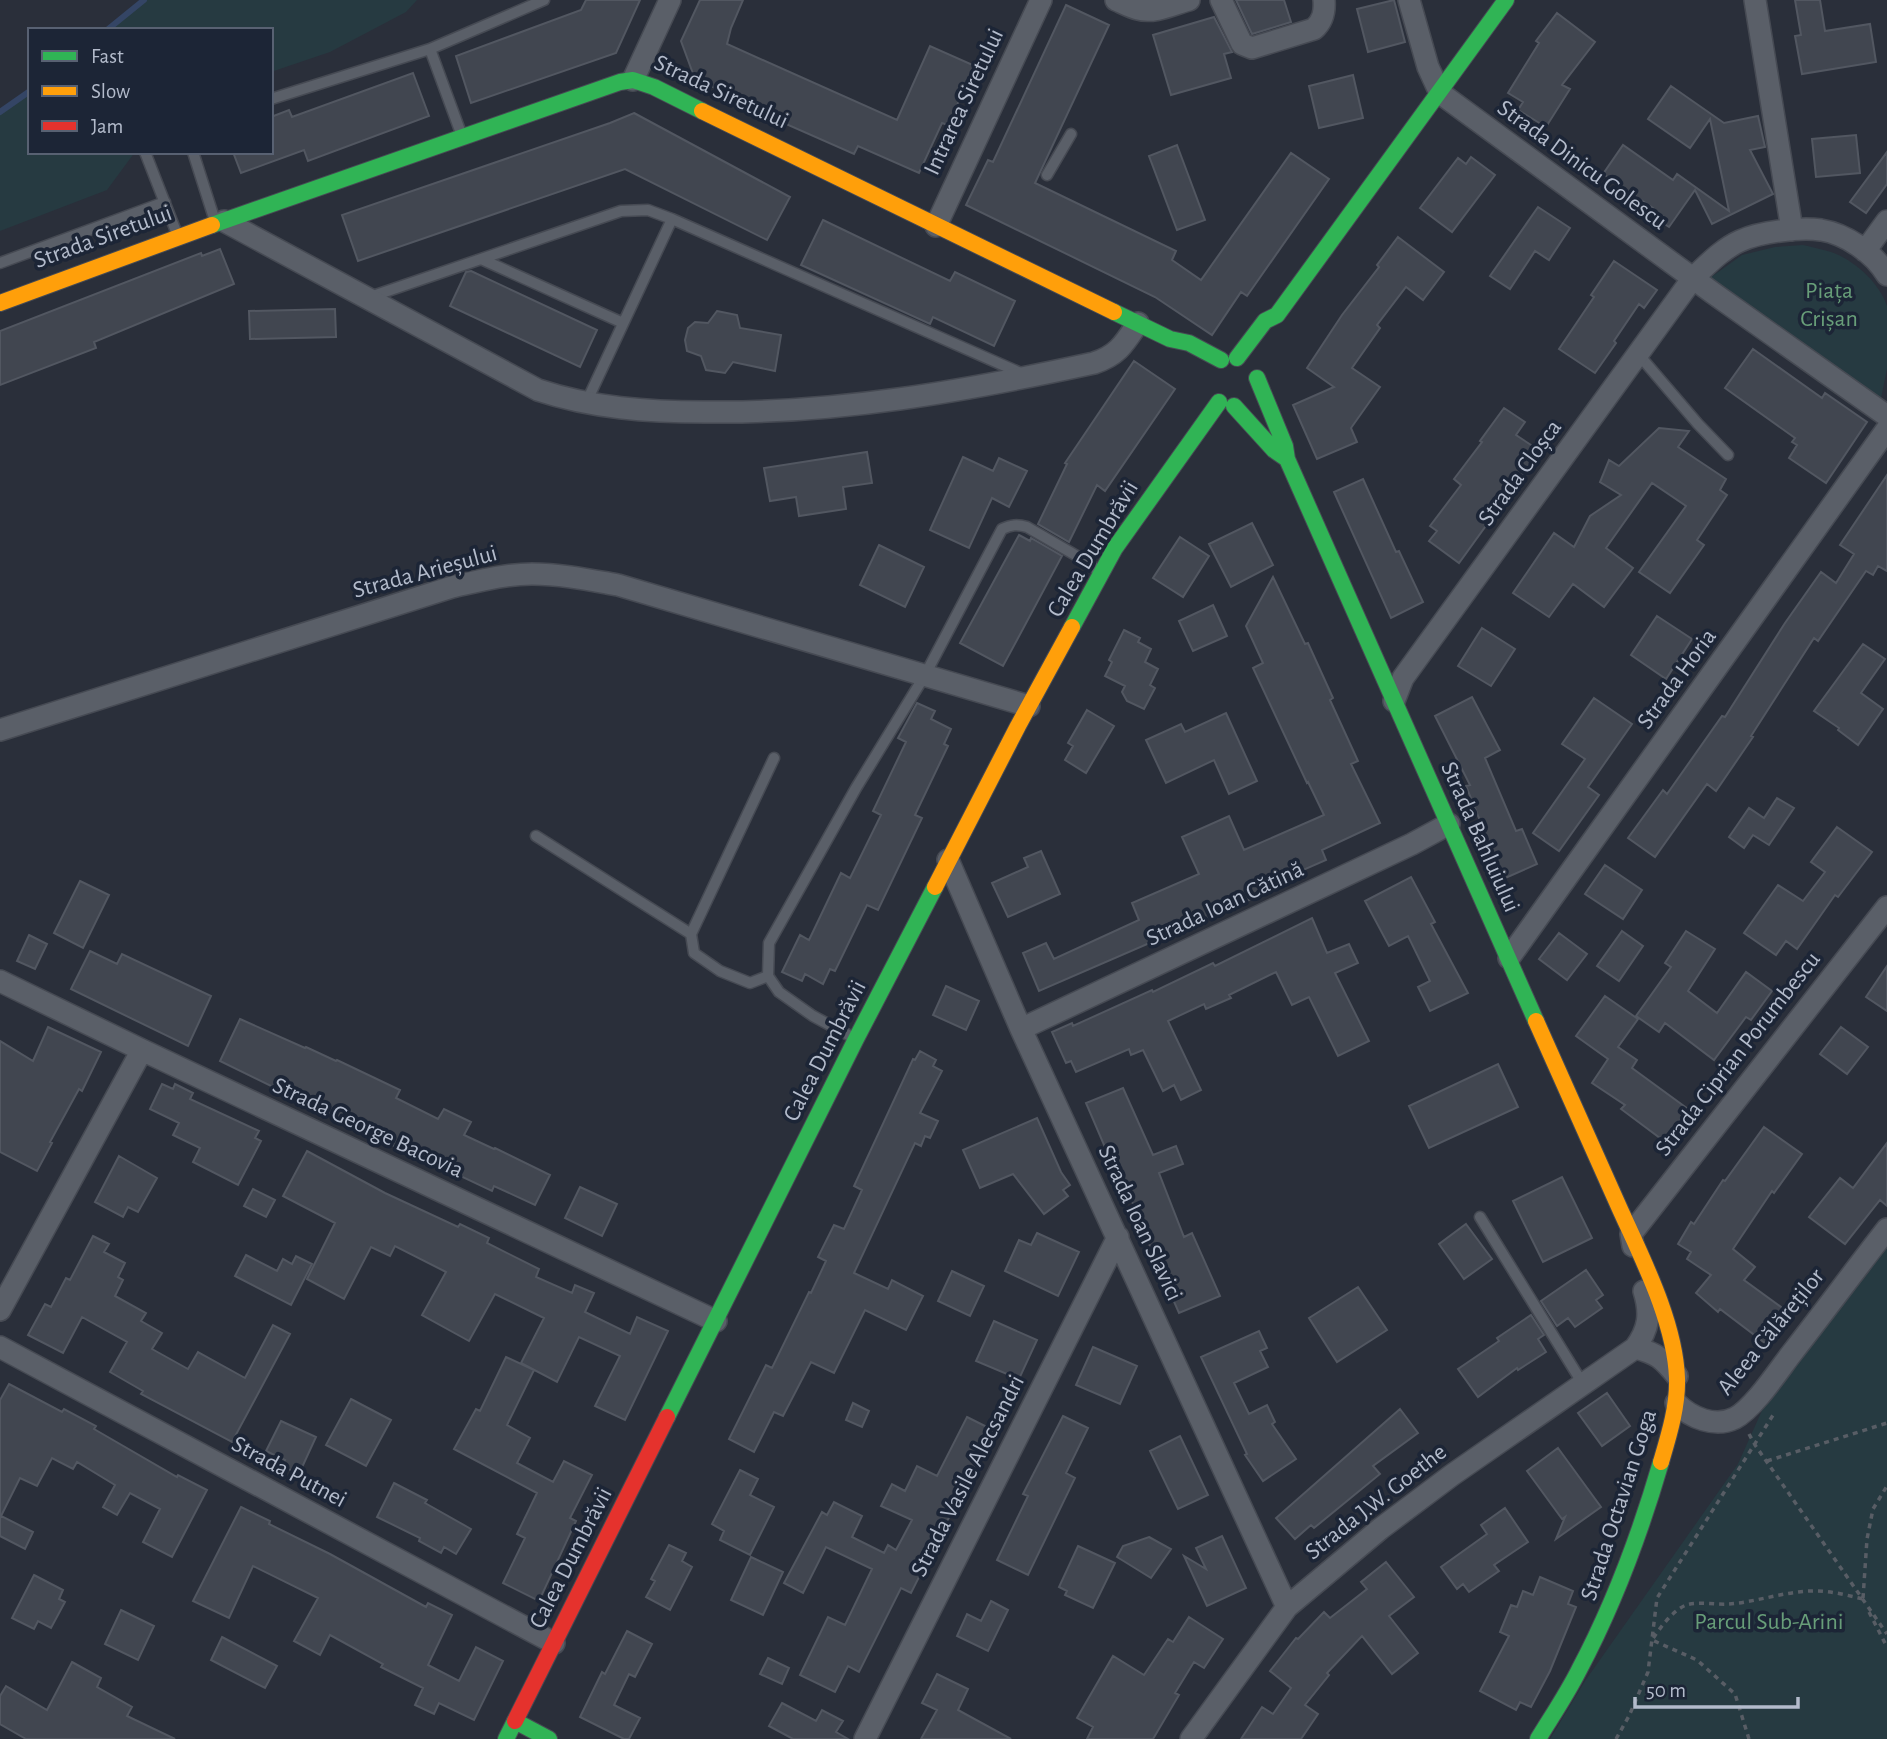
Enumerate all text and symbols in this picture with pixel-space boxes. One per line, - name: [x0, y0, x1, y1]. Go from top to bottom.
- street label: Intrarea Siretului: [920, 25, 1008, 179]
- legend: [28, 28, 273, 154]
- text: Fast: [91, 46, 124, 67]
- street label: Strada Siretului: [650, 51, 792, 133]
- text: Slow: [91, 81, 130, 102]
- street label: Strada Dinicu Golescu: [1493, 96, 1671, 234]
- text: Jam: [91, 116, 123, 137]
- street label: Strada Siretului: [31, 201, 175, 273]
- park label: Piața Crișan: [1800, 279, 1858, 332]
- street label: Strada Cloșca: [1474, 416, 1567, 531]
- street label: Calea Dumbrăvii: [1043, 477, 1143, 621]
- street label: Strada Arieșului: [350, 541, 500, 604]
- street label: Strada Horia: [1633, 625, 1721, 733]
- street label: Strada Bahluiului: [1436, 758, 1524, 916]
- street label: Strada Ioan Cătină: [1143, 857, 1307, 951]
- street label: Strada Ciprian Porumbescu: [1651, 947, 1825, 1161]
- street label: Calea Dumbrăvii: [779, 977, 871, 1125]
- street label: Strada George Bacovia: [269, 1073, 467, 1183]
- street label: Strada Ioan Slavici: [1093, 1141, 1187, 1305]
- street label: Aleea Călăreților: [1713, 1264, 1830, 1400]
- street label: Strada Vasile Alecsandri: [907, 1372, 1029, 1580]
- street label: Strada Octavian Goga: [1577, 1407, 1661, 1603]
- street label: Strada Putnei: [228, 1432, 350, 1512]
- street label: Strada J.W. Goethe: [1301, 1440, 1451, 1564]
- street label: Calea Dumbrăvii: [525, 1484, 617, 1632]
- park label: Parcul Sub-Arini: [1694, 1610, 1844, 1634]
- scale bar: [1635, 1666, 1798, 1710]
- text: 50 m: [1646, 1680, 1686, 1701]

